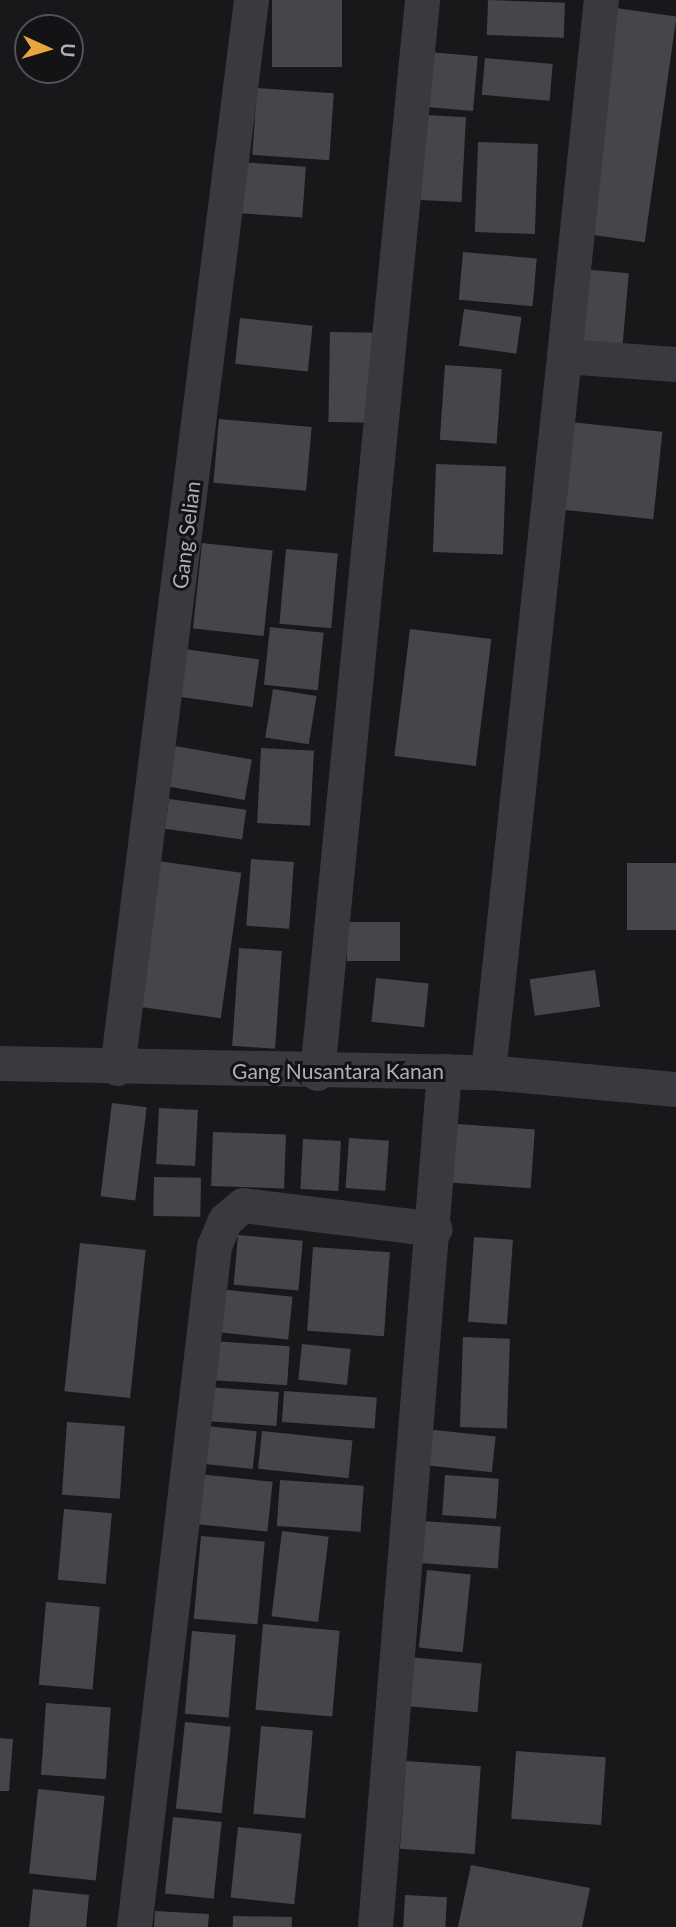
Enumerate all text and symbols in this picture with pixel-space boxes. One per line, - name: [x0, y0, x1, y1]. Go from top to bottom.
- north arrow: [14, 14, 84, 84]
- text: U: [56, 43, 80, 58]
- street label: Gang Selian: [167, 480, 205, 590]
- street label: Gang Nusantara Kanan: [232, 1058, 444, 1084]

